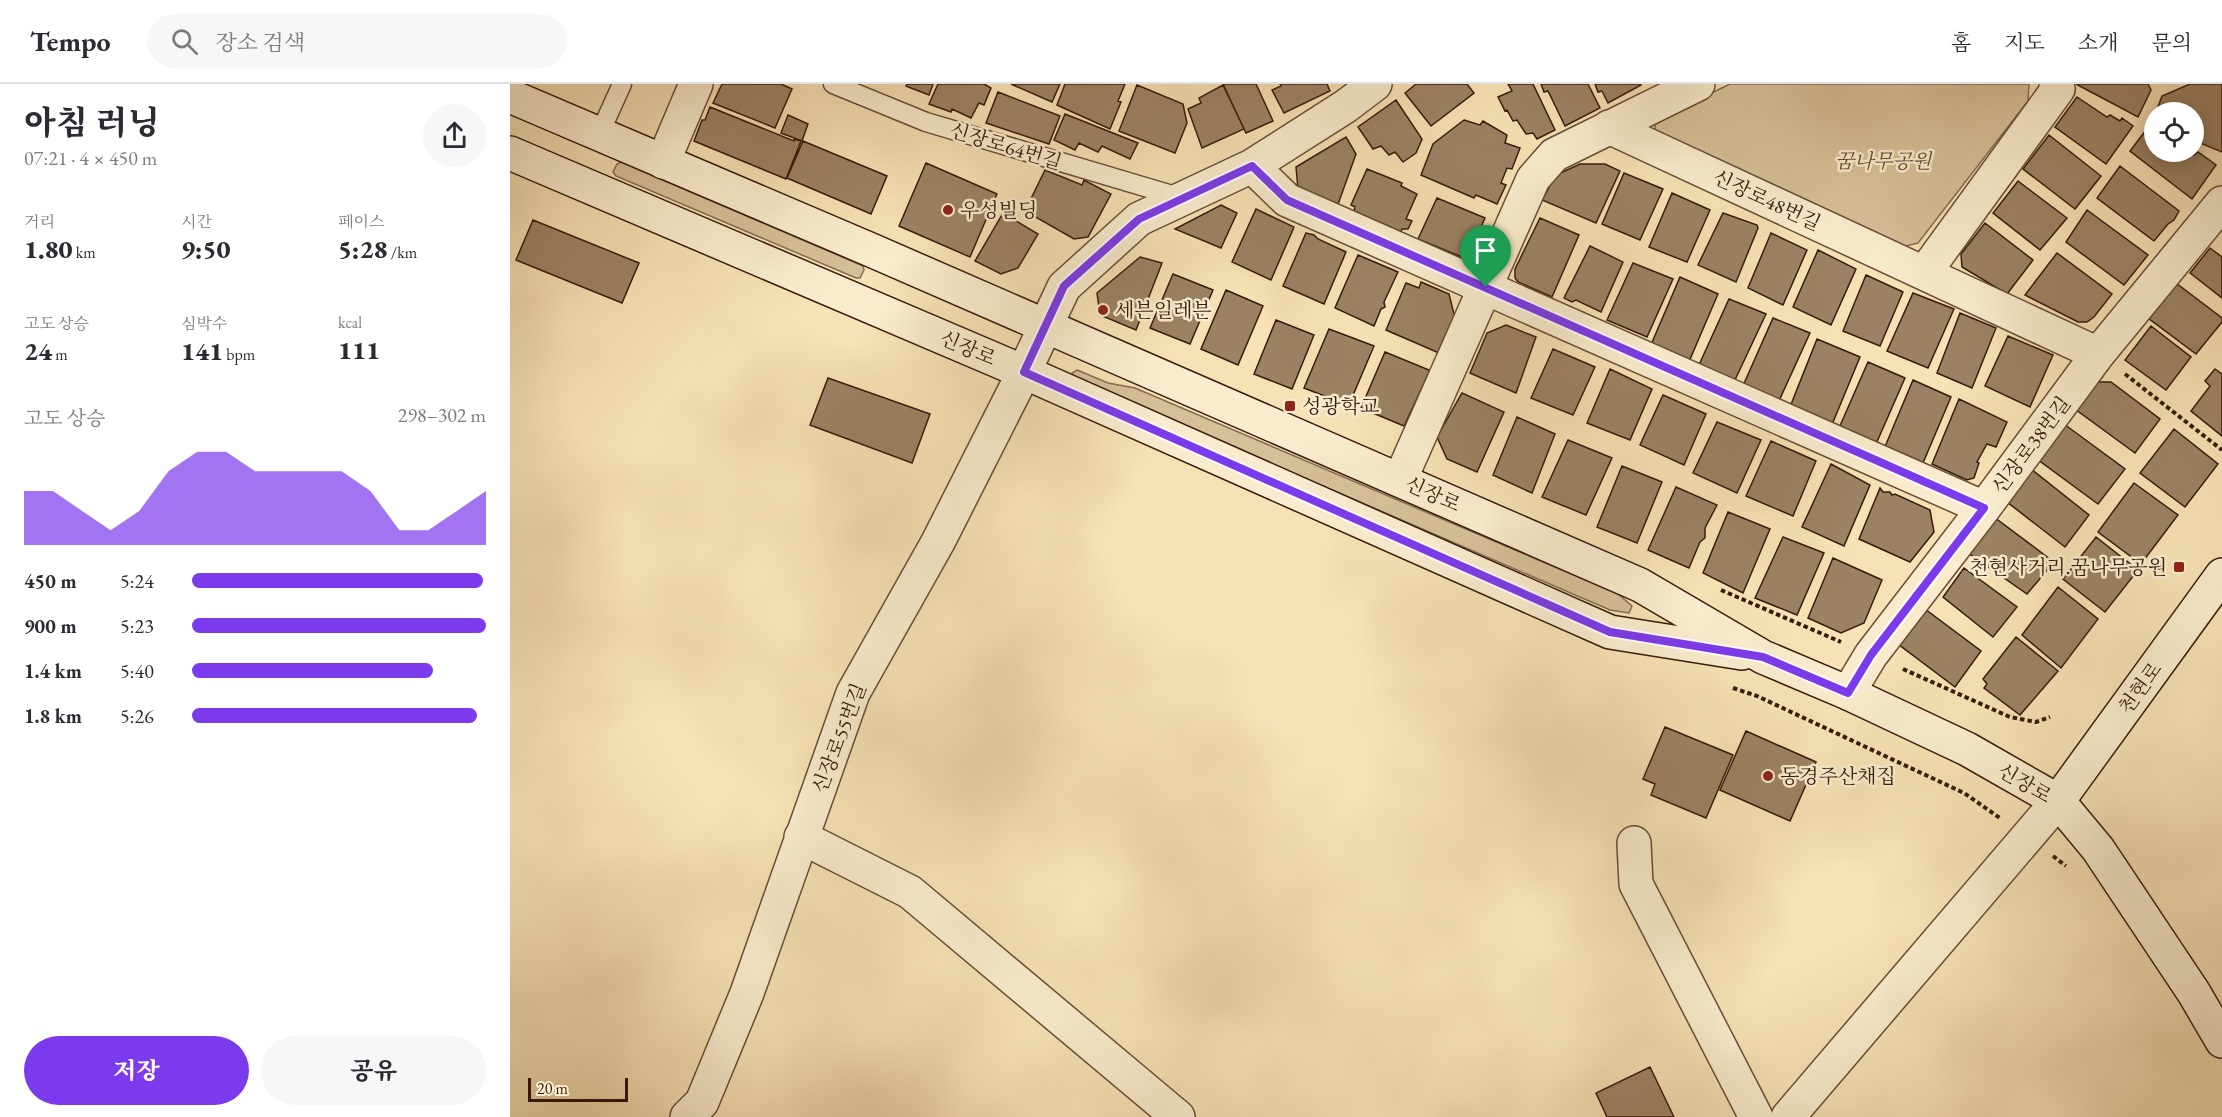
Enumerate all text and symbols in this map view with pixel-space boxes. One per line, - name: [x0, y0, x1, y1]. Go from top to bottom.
- search box: [147, 14, 567, 68]
- text: Tempo: [30, 23, 111, 59]
- icon: search: [168, 25, 201, 58]
- text: 장소 검색: [216, 28, 305, 57]
- text: 홈: [1951, 29, 1971, 56]
- text: 지도: [2004, 29, 2045, 56]
- text: 소개: [2078, 29, 2118, 56]
- text: 문의: [2151, 29, 2192, 56]
- text: 아침 러닝: [24, 101, 160, 144]
- map controls: [2144, 102, 2204, 162]
- button: locate: [2144, 102, 2204, 162]
- button: share: [423, 104, 486, 167]
- street label: 신장로64번길: [947, 117, 1065, 175]
- text: 07:21 · 4 × 450 m: [24, 145, 157, 171]
- park label: 꿈나무공원: [1835, 148, 1933, 174]
- street label: 신장로48번길: [1709, 164, 1825, 236]
- place label: 우성빌딩: [960, 197, 1037, 223]
- marker: 우성빌딩: [941, 203, 955, 217]
- text: 거리: [24, 211, 55, 232]
- text: 시간: [181, 211, 212, 232]
- text: 페이스: [338, 211, 384, 232]
- pin: [1460, 225, 1511, 287]
- text: 1.80: [24, 232, 73, 266]
- text: 9:50: [181, 232, 231, 266]
- text: 5:28: [338, 232, 388, 266]
- icon: arrive: [1469, 234, 1502, 267]
- text: km: [73, 242, 96, 263]
- text: /km: [388, 242, 417, 263]
- place label: 세븐일레븐: [1115, 297, 1212, 323]
- marker: 세븐일레븐: [1096, 303, 1110, 317]
- text: kcal: [338, 312, 362, 333]
- text: 고도 상승: [24, 313, 89, 334]
- text: 심박수: [181, 313, 227, 334]
- street label: 신장로: [936, 325, 1000, 371]
- text: 111: [338, 333, 380, 367]
- text: 24: [24, 334, 52, 368]
- text: 141: [181, 334, 223, 368]
- text: m: [52, 344, 68, 365]
- text: bpm: [223, 344, 255, 365]
- street label: 신장로38번길: [1986, 391, 2076, 499]
- place label: 성광학교: [1302, 393, 1380, 419]
- marker: 성광학교: [1283, 399, 1297, 413]
- text: 298–302 m: [398, 402, 486, 428]
- text: 고도 상승: [24, 405, 105, 431]
- street label: 신장로: [1401, 470, 1465, 518]
- place label: 천현사거리.꿈나무공원: [1969, 554, 2167, 580]
- marker: 천현사거리.꿈나무공원: [2172, 560, 2186, 574]
- text: 450 m: [24, 568, 77, 594]
- text: 5:24: [120, 568, 154, 594]
- text: 900 m: [24, 613, 77, 639]
- text: 5:23: [120, 613, 154, 639]
- street label: 천현로: [2112, 657, 2168, 719]
- text: 1.4 km: [24, 658, 82, 684]
- text: 5:40: [120, 658, 154, 684]
- street label: 신장로55번길: [806, 679, 872, 797]
- text: 1.8 km: [24, 703, 82, 729]
- text: 5:26: [120, 703, 154, 729]
- street label: 신장로: [1993, 757, 2057, 809]
- place label: 동경주산채집: [1780, 763, 1896, 789]
- marker: 동경주산채집: [1761, 769, 1775, 783]
- button: 저장: [24, 1036, 249, 1105]
- button: 공유: [261, 1036, 486, 1105]
- scale bar: [528, 1075, 628, 1102]
- text: 20 m: [537, 1078, 568, 1099]

